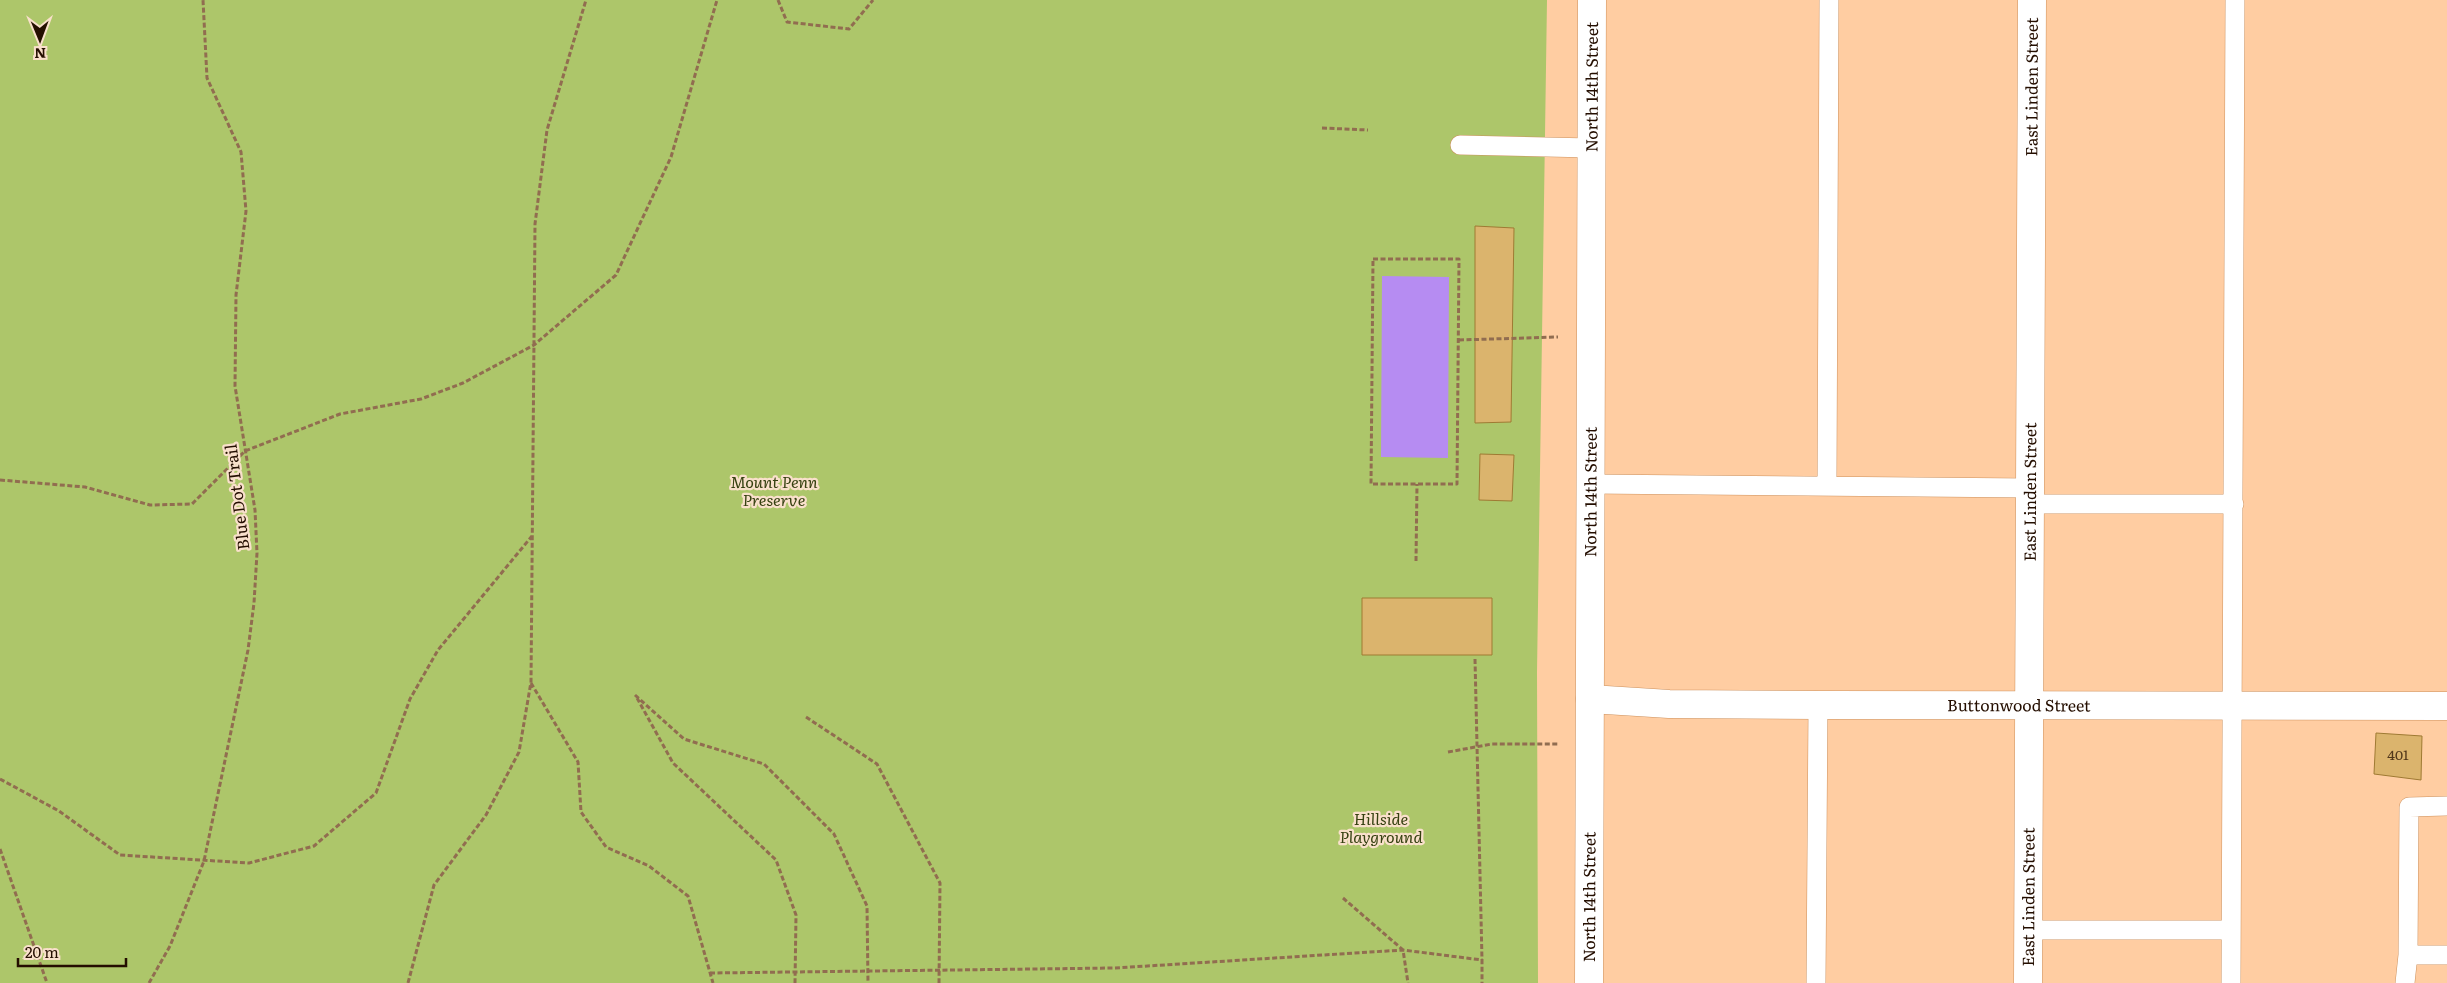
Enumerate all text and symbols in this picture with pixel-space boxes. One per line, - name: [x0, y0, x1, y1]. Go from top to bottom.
- north arrow: [15, 15, 65, 65]
- street label: East Linden Street: [2018, 17, 2043, 156]
- street label: North 14th Street: [1579, 21, 1603, 152]
- text: N: [34, 44, 46, 64]
- street label: East Linden Street: [2017, 422, 2041, 561]
- street label: North 14th Street: [1577, 426, 1602, 557]
- street label: Blue Dot Trail: [218, 443, 254, 552]
- park label: Mount Penn Preserve: [730, 469, 818, 511]
- street label: Buttonwood Street: [1947, 692, 2091, 716]
- house number: 401: [2387, 744, 2409, 764]
- park label: Hillside Playground: [1339, 806, 1423, 848]
- street label: East Linden Street: [2015, 827, 2040, 966]
- street label: North 14th Street: [1576, 831, 1600, 962]
- scale bar: [18, 936, 125, 968]
- text: 20 m: [25, 940, 59, 963]

